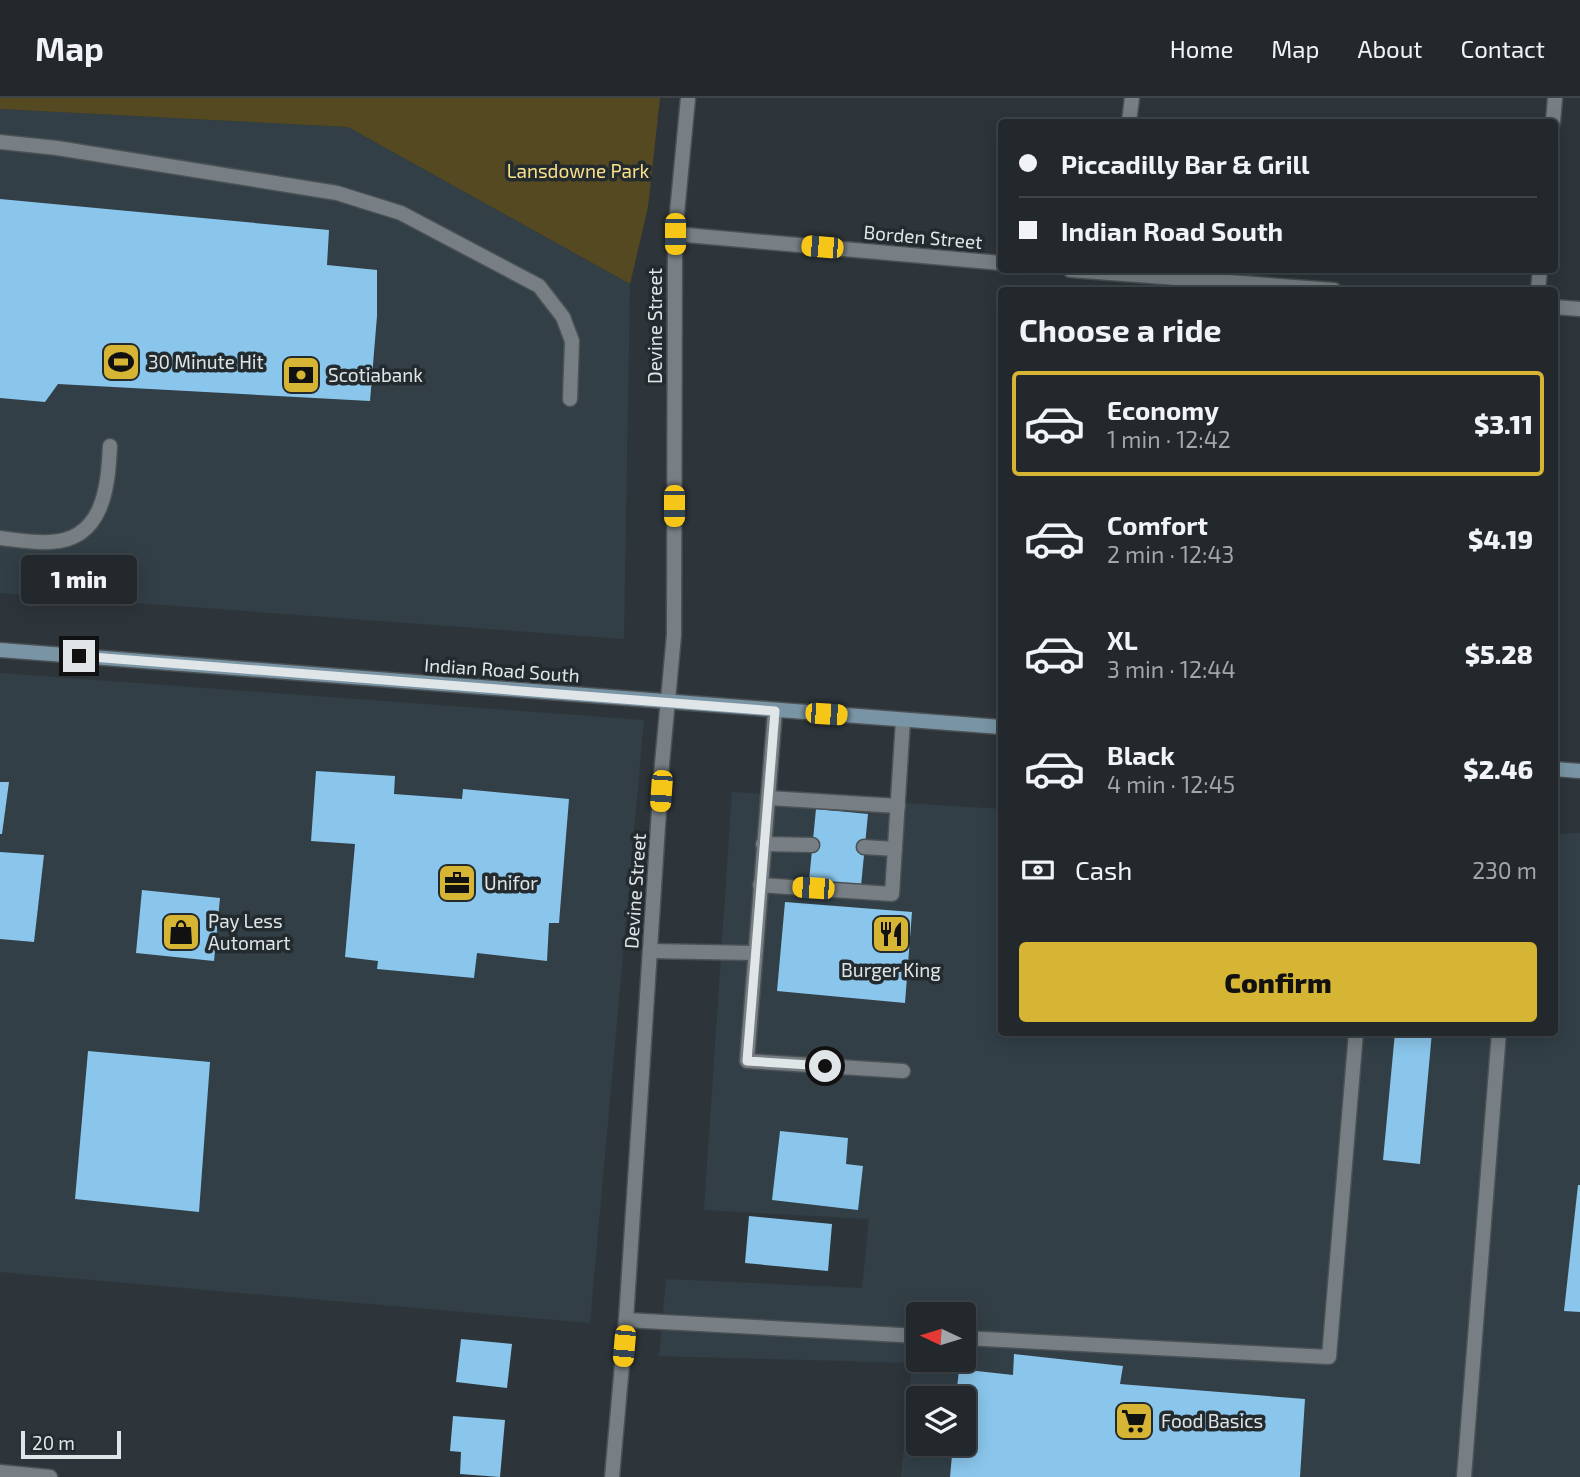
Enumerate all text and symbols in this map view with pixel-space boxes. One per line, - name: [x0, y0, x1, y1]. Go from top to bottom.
- text: Map: [35, 28, 104, 68]
- text: Home: [1170, 34, 1233, 63]
- text: Map: [1271, 34, 1319, 63]
- text: About: [1357, 34, 1423, 63]
- text: Contact: [1461, 34, 1545, 63]
- text: Piccadilly Bar & Grill: [1061, 148, 1310, 179]
- park label: Lansdowne Park: [507, 159, 650, 182]
- car: [665, 213, 686, 255]
- text: Indian Road South: [1061, 215, 1283, 246]
- street label: Borden Street: [863, 220, 983, 253]
- car: [801, 235, 844, 259]
- street label: Devine Street: [643, 268, 666, 384]
- text: Choose a ride: [1019, 310, 1222, 348]
- sports icon: 30 Minute Hit: [100, 341, 142, 383]
- place label: 30 Minute Hit: [148, 350, 264, 373]
- bank icon: Scotiabank: [280, 354, 322, 396]
- place label: Scotiabank: [328, 363, 423, 386]
- icon: car: [1023, 392, 1086, 455]
- text: Economy: [1107, 394, 1219, 425]
- text: $3.11: [1474, 408, 1533, 439]
- text: 1 min · 12:42: [1107, 425, 1231, 453]
- car: [664, 485, 685, 527]
- icon: car: [1023, 507, 1086, 570]
- text: Comfort: [1107, 509, 1208, 540]
- text: $4.19: [1468, 523, 1533, 554]
- text: 2 min · 12:43: [1107, 540, 1234, 568]
- callout: 1 min: [21, 554, 137, 603]
- text: 1 min: [51, 565, 107, 593]
- icon: car: [1023, 622, 1086, 685]
- text: XL: [1107, 624, 1138, 655]
- text: $5.28: [1465, 638, 1533, 669]
- route end: [63, 640, 95, 672]
- street label: Indian Road South: [423, 653, 581, 686]
- text: 3 min · 12:44: [1107, 655, 1236, 683]
- car: [805, 702, 848, 726]
- icon: car: [1023, 737, 1086, 800]
- text: Black: [1107, 739, 1175, 770]
- text: $2.46: [1463, 753, 1533, 784]
- car: [650, 769, 673, 813]
- text: 4 min · 12:45: [1107, 770, 1235, 798]
- street label: Devine Street: [619, 832, 650, 950]
- icon: cash: [1019, 851, 1057, 889]
- text: Cash: [1075, 854, 1132, 885]
- text: 230 m: [1472, 856, 1537, 884]
- office icon: Unifor: [436, 862, 478, 904]
- place label: Unifor: [484, 871, 538, 894]
- car: [792, 876, 835, 900]
- place label: Pay Less Automart: [208, 909, 291, 954]
- shop icon: Pay Less Automart: [160, 911, 202, 953]
- restaurant icon: Burger King: [870, 913, 912, 955]
- button: Confirm: [1019, 942, 1537, 1022]
- place label: Burger King: [841, 958, 941, 981]
- route start: [809, 1050, 841, 1082]
- north arrow: [906, 1302, 976, 1372]
- map controls: [906, 1302, 976, 1456]
- car: [612, 1324, 637, 1368]
- button: layers: [906, 1386, 976, 1456]
- supermarket icon: Food Basics: [1113, 1400, 1155, 1442]
- place label: Food Basics: [1161, 1409, 1263, 1432]
- scale bar: [21, 1428, 121, 1460]
- text: 20 m: [32, 1431, 75, 1454]

